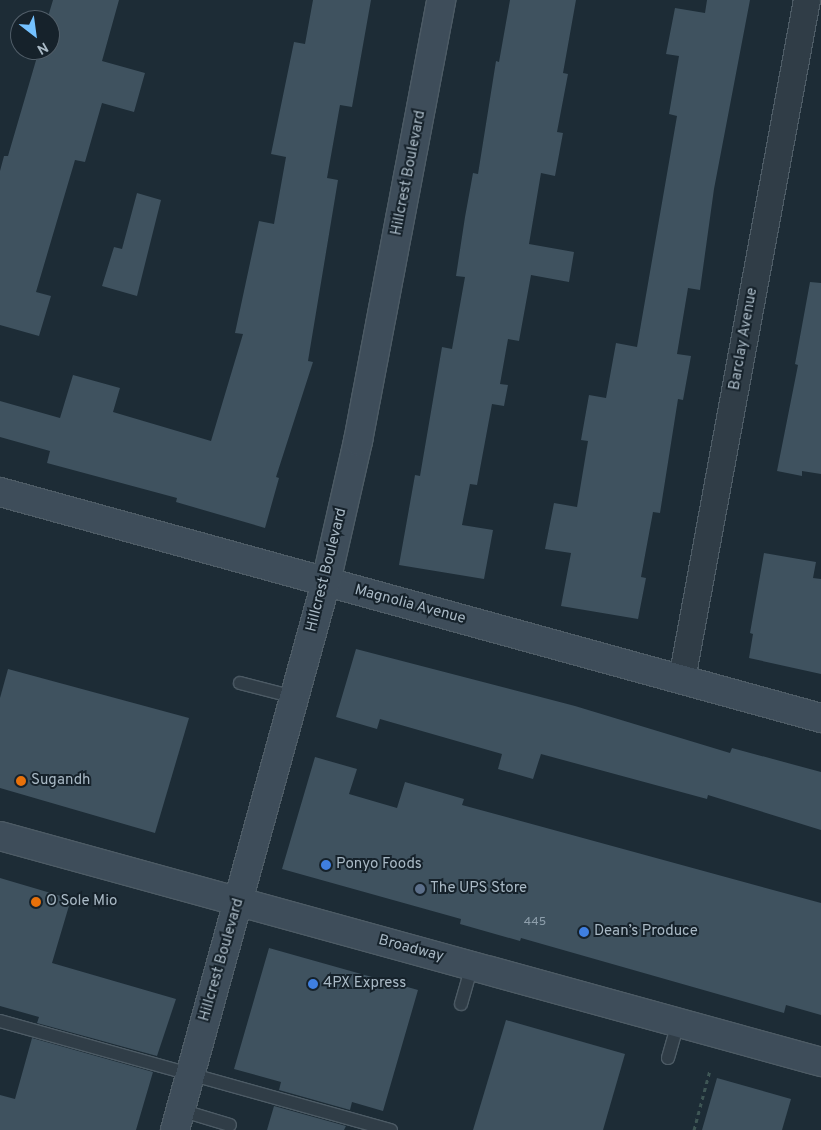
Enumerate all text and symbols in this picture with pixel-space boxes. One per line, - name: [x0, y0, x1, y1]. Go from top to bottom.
- north arrow: [10, 10, 60, 60]
- text: N: [34, 38, 51, 57]
- street label: Hillcrest Boulevard: [388, 109, 430, 237]
- street label: Barclay Avenue: [726, 286, 762, 392]
- street label: Hillcrest Boulevard: [303, 506, 351, 634]
- street label: Magnolia Avenue: [352, 581, 468, 629]
- place label: Sugandh: [31, 772, 91, 790]
- marker: Sugandh: [15, 775, 27, 787]
- place label: Ponyo Foods: [336, 856, 422, 874]
- marker: Ponyo Foods: [320, 859, 332, 871]
- place label: The UPS Store: [430, 880, 527, 898]
- marker: The UPS Store: [414, 883, 426, 895]
- place label: O Sole Mio: [46, 893, 117, 911]
- marker: O Sole Mio: [30, 896, 42, 908]
- street label: Hillcrest Boulevard: [196, 896, 248, 1024]
- house number: 445: [524, 916, 546, 930]
- place label: Dean’s Produce: [594, 923, 698, 941]
- marker: Dean’s Produce: [578, 926, 590, 938]
- street label: Broadway: [376, 932, 446, 966]
- place label: 4PX Express: [323, 975, 406, 993]
- marker: 4PX Express: [307, 978, 319, 990]

